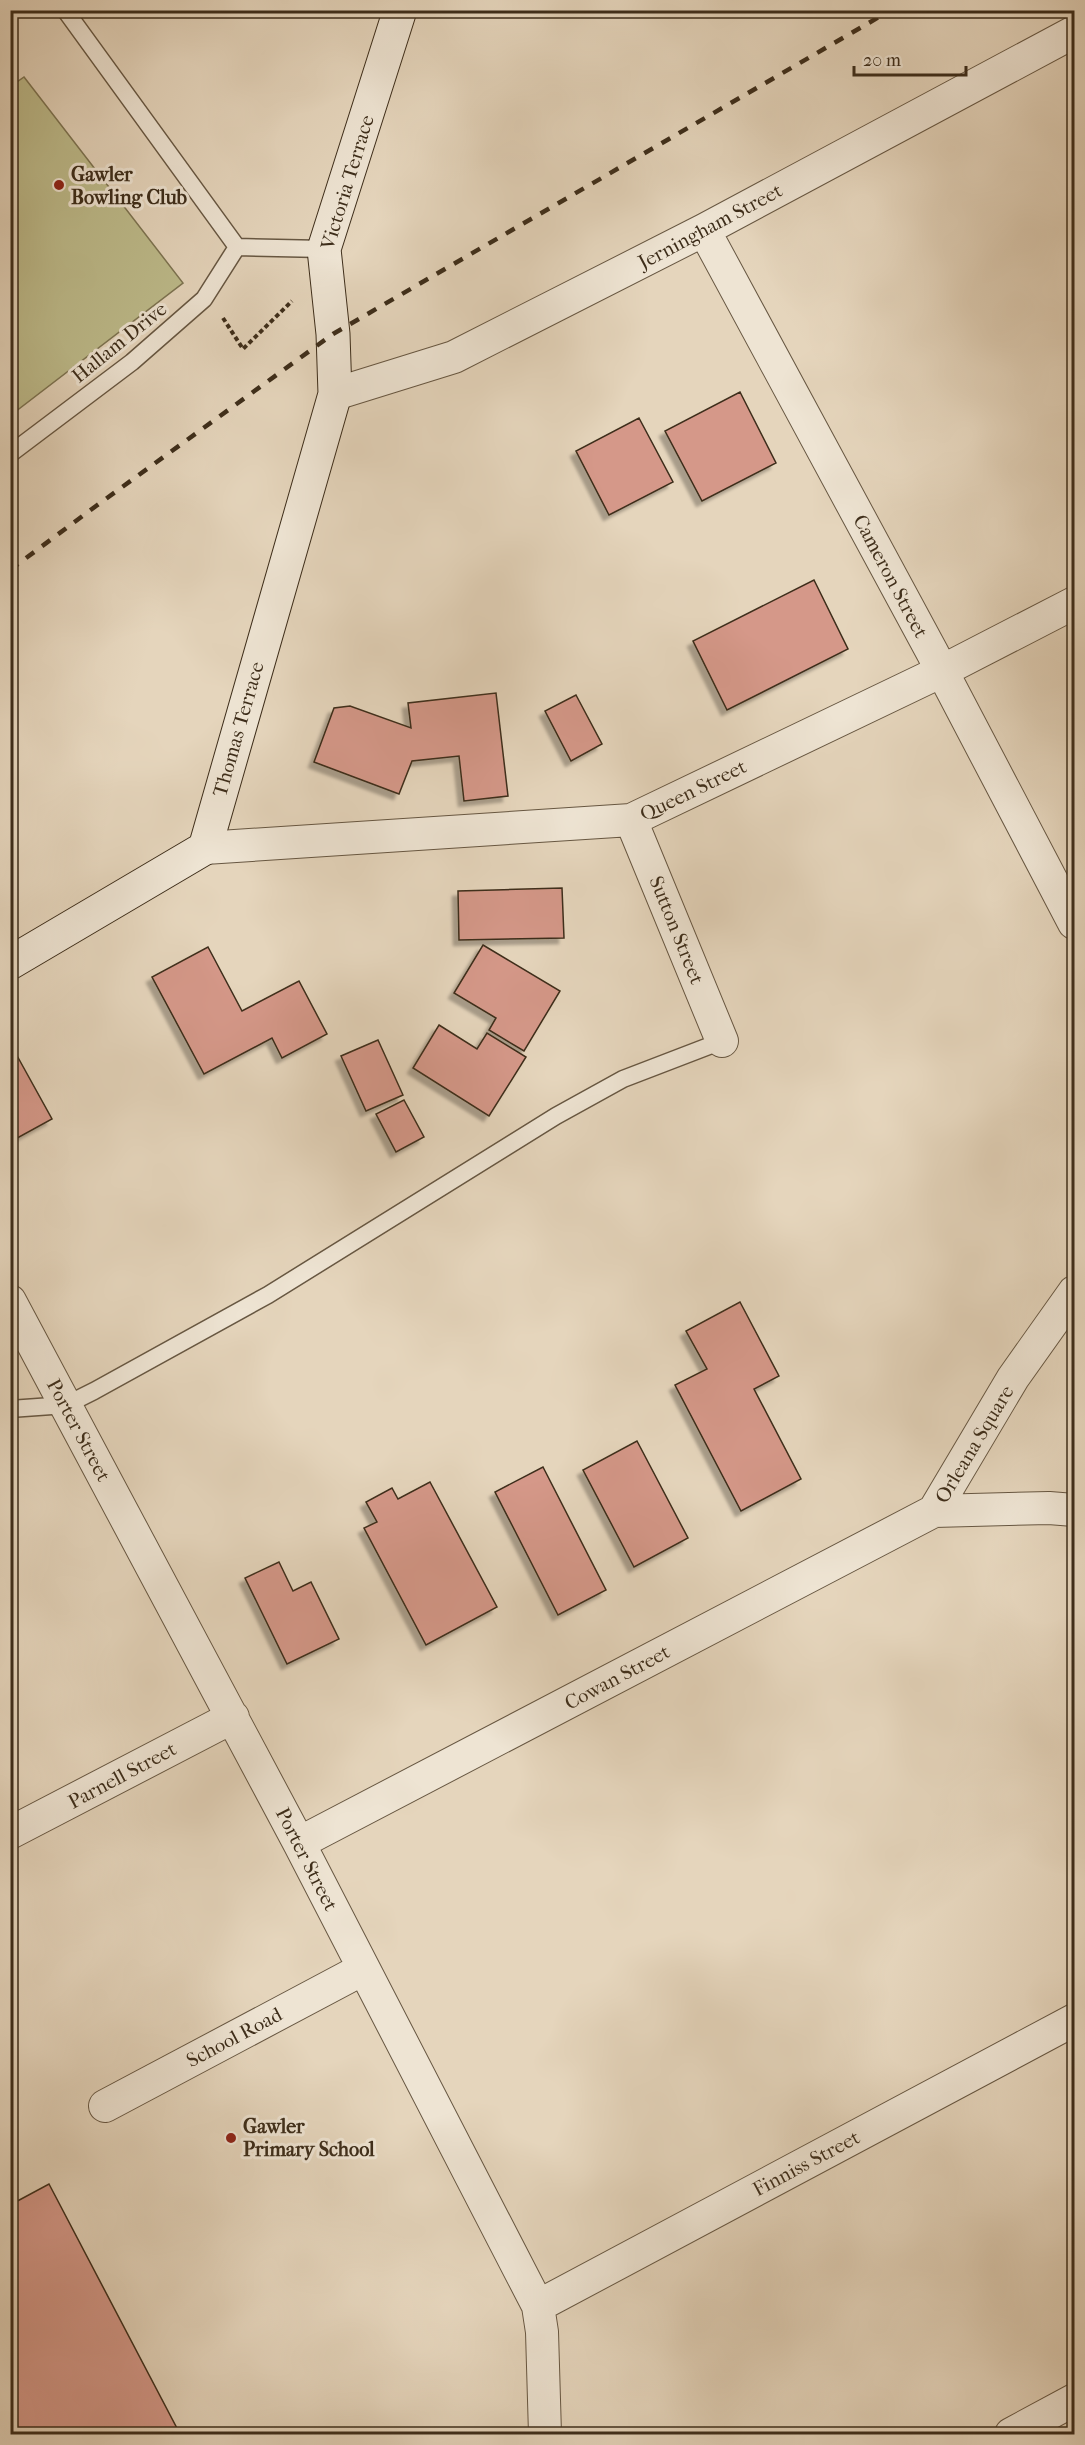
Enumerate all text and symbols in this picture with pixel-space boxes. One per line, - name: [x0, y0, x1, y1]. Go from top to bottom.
- scale bar: [854, 39, 966, 77]
- text: 20 m: [863, 50, 901, 71]
- street label: Victoria Terrace: [316, 112, 379, 253]
- place label: Gawler Bowling Club: [71, 163, 188, 209]
- marker: Gawler Bowling Club: [52, 178, 66, 192]
- street label: Jerningham Street: [633, 179, 786, 275]
- street label: Hallam Drive: [67, 297, 171, 388]
- street label: Cameron Street: [848, 511, 933, 642]
- street label: Thomas Terrace: [208, 659, 269, 799]
- street label: Queen Street: [636, 755, 750, 826]
- street label: Sutton Street: [644, 873, 709, 988]
- street label: Porter Street: [42, 1375, 115, 1485]
- street label: Orleana Square: [930, 1381, 1019, 1507]
- street label: Cowan Street: [561, 1640, 674, 1715]
- street label: Parnell Street: [64, 1737, 180, 1814]
- street label: Porter Street: [271, 1804, 342, 1915]
- street label: School Road: [183, 2002, 287, 2072]
- place label: Gawler Primary School: [243, 2115, 375, 2161]
- street label: Finniss Street: [749, 2126, 864, 2201]
- marker: Gawler Primary School: [224, 2131, 238, 2145]

